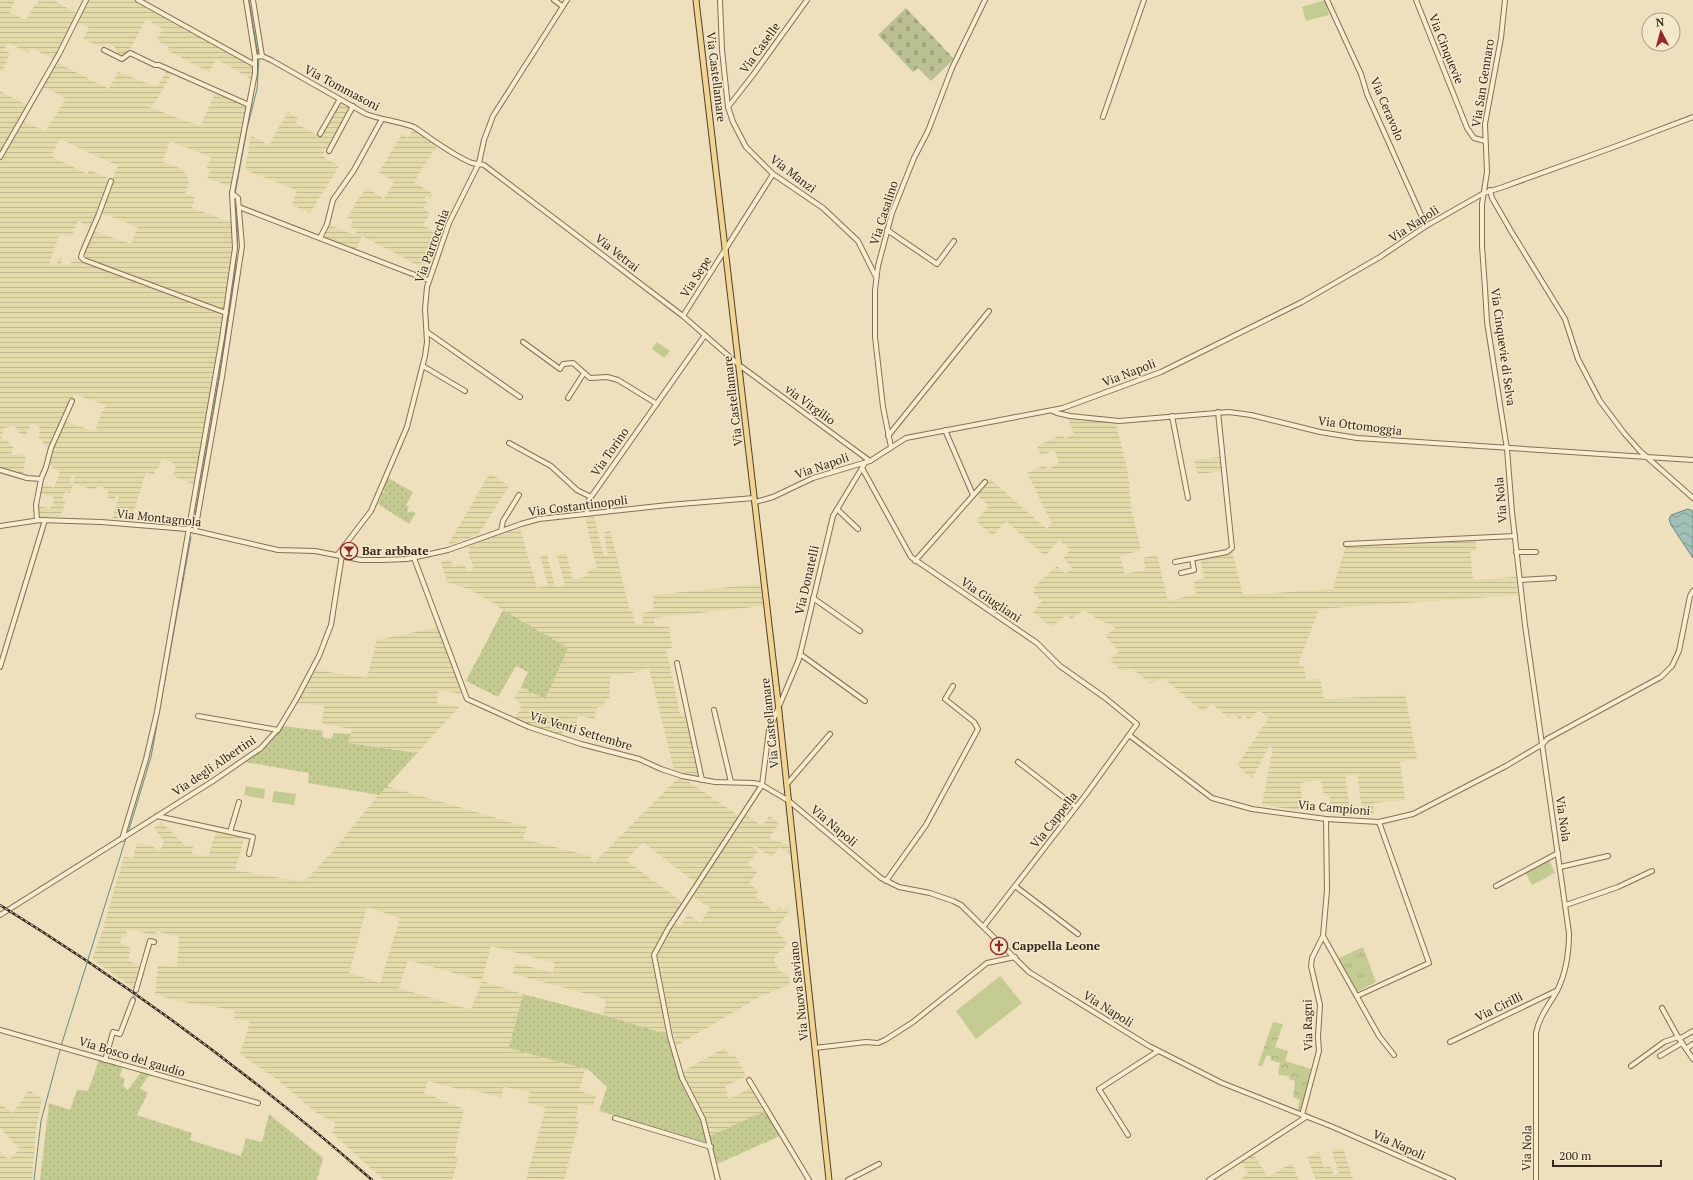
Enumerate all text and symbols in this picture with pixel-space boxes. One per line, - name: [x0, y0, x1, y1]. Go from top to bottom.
- street label: Via Cinquevie: [1426, 12, 1467, 86]
- north arrow: [1641, 12, 1681, 52]
- text: N: [1655, 15, 1665, 29]
- street label: Via Caselle: [736, 19, 783, 76]
- street label: Via Castellamare: [704, 31, 729, 123]
- street label: Via San Gennaro: [1468, 37, 1497, 128]
- street label: Via Tommasoni: [302, 61, 383, 114]
- street label: Via Ceravolo: [1367, 75, 1408, 143]
- street label: Via Manzi: [767, 151, 820, 196]
- street label: Via Casalino: [866, 178, 901, 247]
- street label: Via Napoli: [1386, 202, 1442, 245]
- street label: Via Parrocchia: [411, 207, 452, 285]
- street label: Via Vetrai: [592, 231, 643, 275]
- street label: Via Sepe: [677, 253, 714, 300]
- street label: Via Cinquevie di Selva: [1488, 287, 1519, 407]
- street label: Via Castellamare: [720, 355, 745, 447]
- street label: Via Napoli: [1100, 355, 1158, 390]
- street label: via Virgilio: [781, 381, 839, 428]
- street label: Via Ottomoggia: [1317, 413, 1403, 438]
- street label: Via Torino: [587, 424, 632, 479]
- street label: Via Napoli: [793, 449, 851, 482]
- street label: Via Nola: [1491, 477, 1510, 524]
- street label: Via Costantinopoli: [527, 492, 629, 519]
- street label: Via Montagnola: [116, 506, 202, 529]
- bar icon: Bar arbbate: [339, 541, 359, 561]
- place label: Bar arbbate: [362, 543, 429, 558]
- street label: Via Donatelli: [791, 544, 822, 616]
- street label: Via Giugliani: [958, 574, 1025, 626]
- street label: Via Castellamare: [757, 677, 782, 769]
- street label: Via Venti Settembre: [528, 708, 634, 753]
- street label: Via degli Albertini: [169, 732, 259, 799]
- street label: Via Cappella: [1027, 788, 1080, 851]
- street label: Via Nola: [1553, 795, 1574, 843]
- street label: Via Campioni: [1297, 797, 1371, 818]
- street label: Via Napoli: [808, 802, 861, 850]
- church icon: Cappella Leone: [989, 936, 1009, 956]
- place label: Cappella Leone: [1012, 938, 1101, 953]
- street label: Via Nuova Saviano: [786, 940, 811, 1042]
- street label: Via Napoli: [1080, 987, 1136, 1030]
- street label: Via Cirilli: [1472, 988, 1525, 1025]
- street label: Via Ragni: [1300, 999, 1315, 1051]
- street label: Via Bosco del gaudio: [77, 1033, 187, 1080]
- street label: Via Nola: [1519, 1125, 1534, 1171]
- street label: Via Napoli: [1370, 1126, 1428, 1163]
- scale bar: [1553, 1142, 1661, 1168]
- text: 200 m: [1559, 1148, 1592, 1163]

